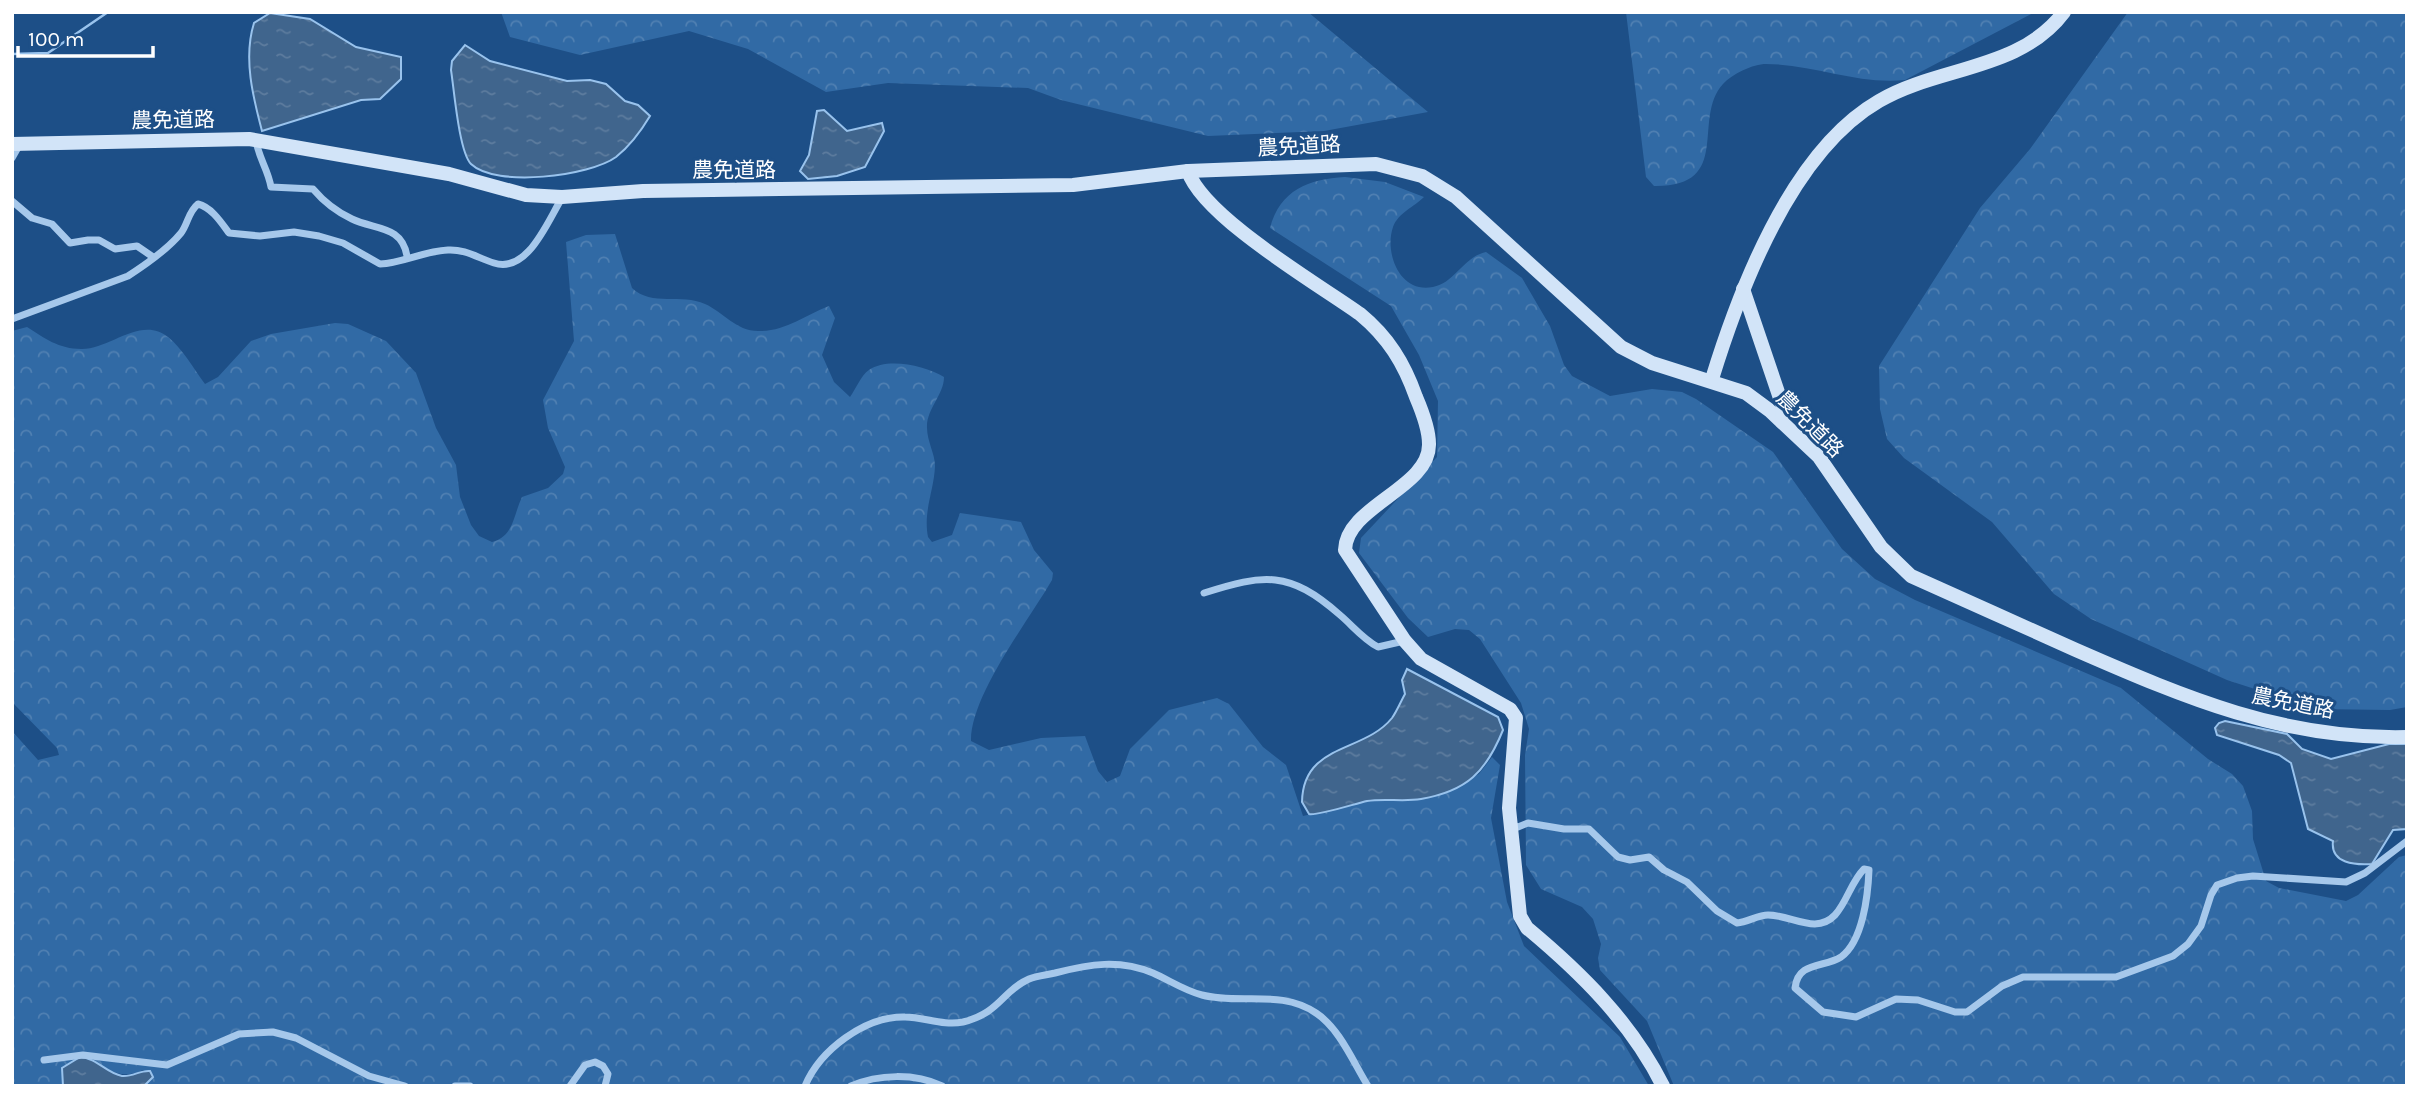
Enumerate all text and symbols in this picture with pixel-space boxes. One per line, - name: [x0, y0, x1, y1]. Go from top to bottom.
- scale bar: [18, 14, 152, 58]
- text: 100 m: [28, 27, 85, 51]
- street label: 農免道路: [131, 107, 215, 133]
- street label: 農免道路: [1256, 132, 1342, 160]
- street label: 農免道路: [692, 158, 776, 182]
- street label: 農免道路: [1772, 386, 1848, 462]
- street label: 農免道路: [2249, 683, 2337, 723]

